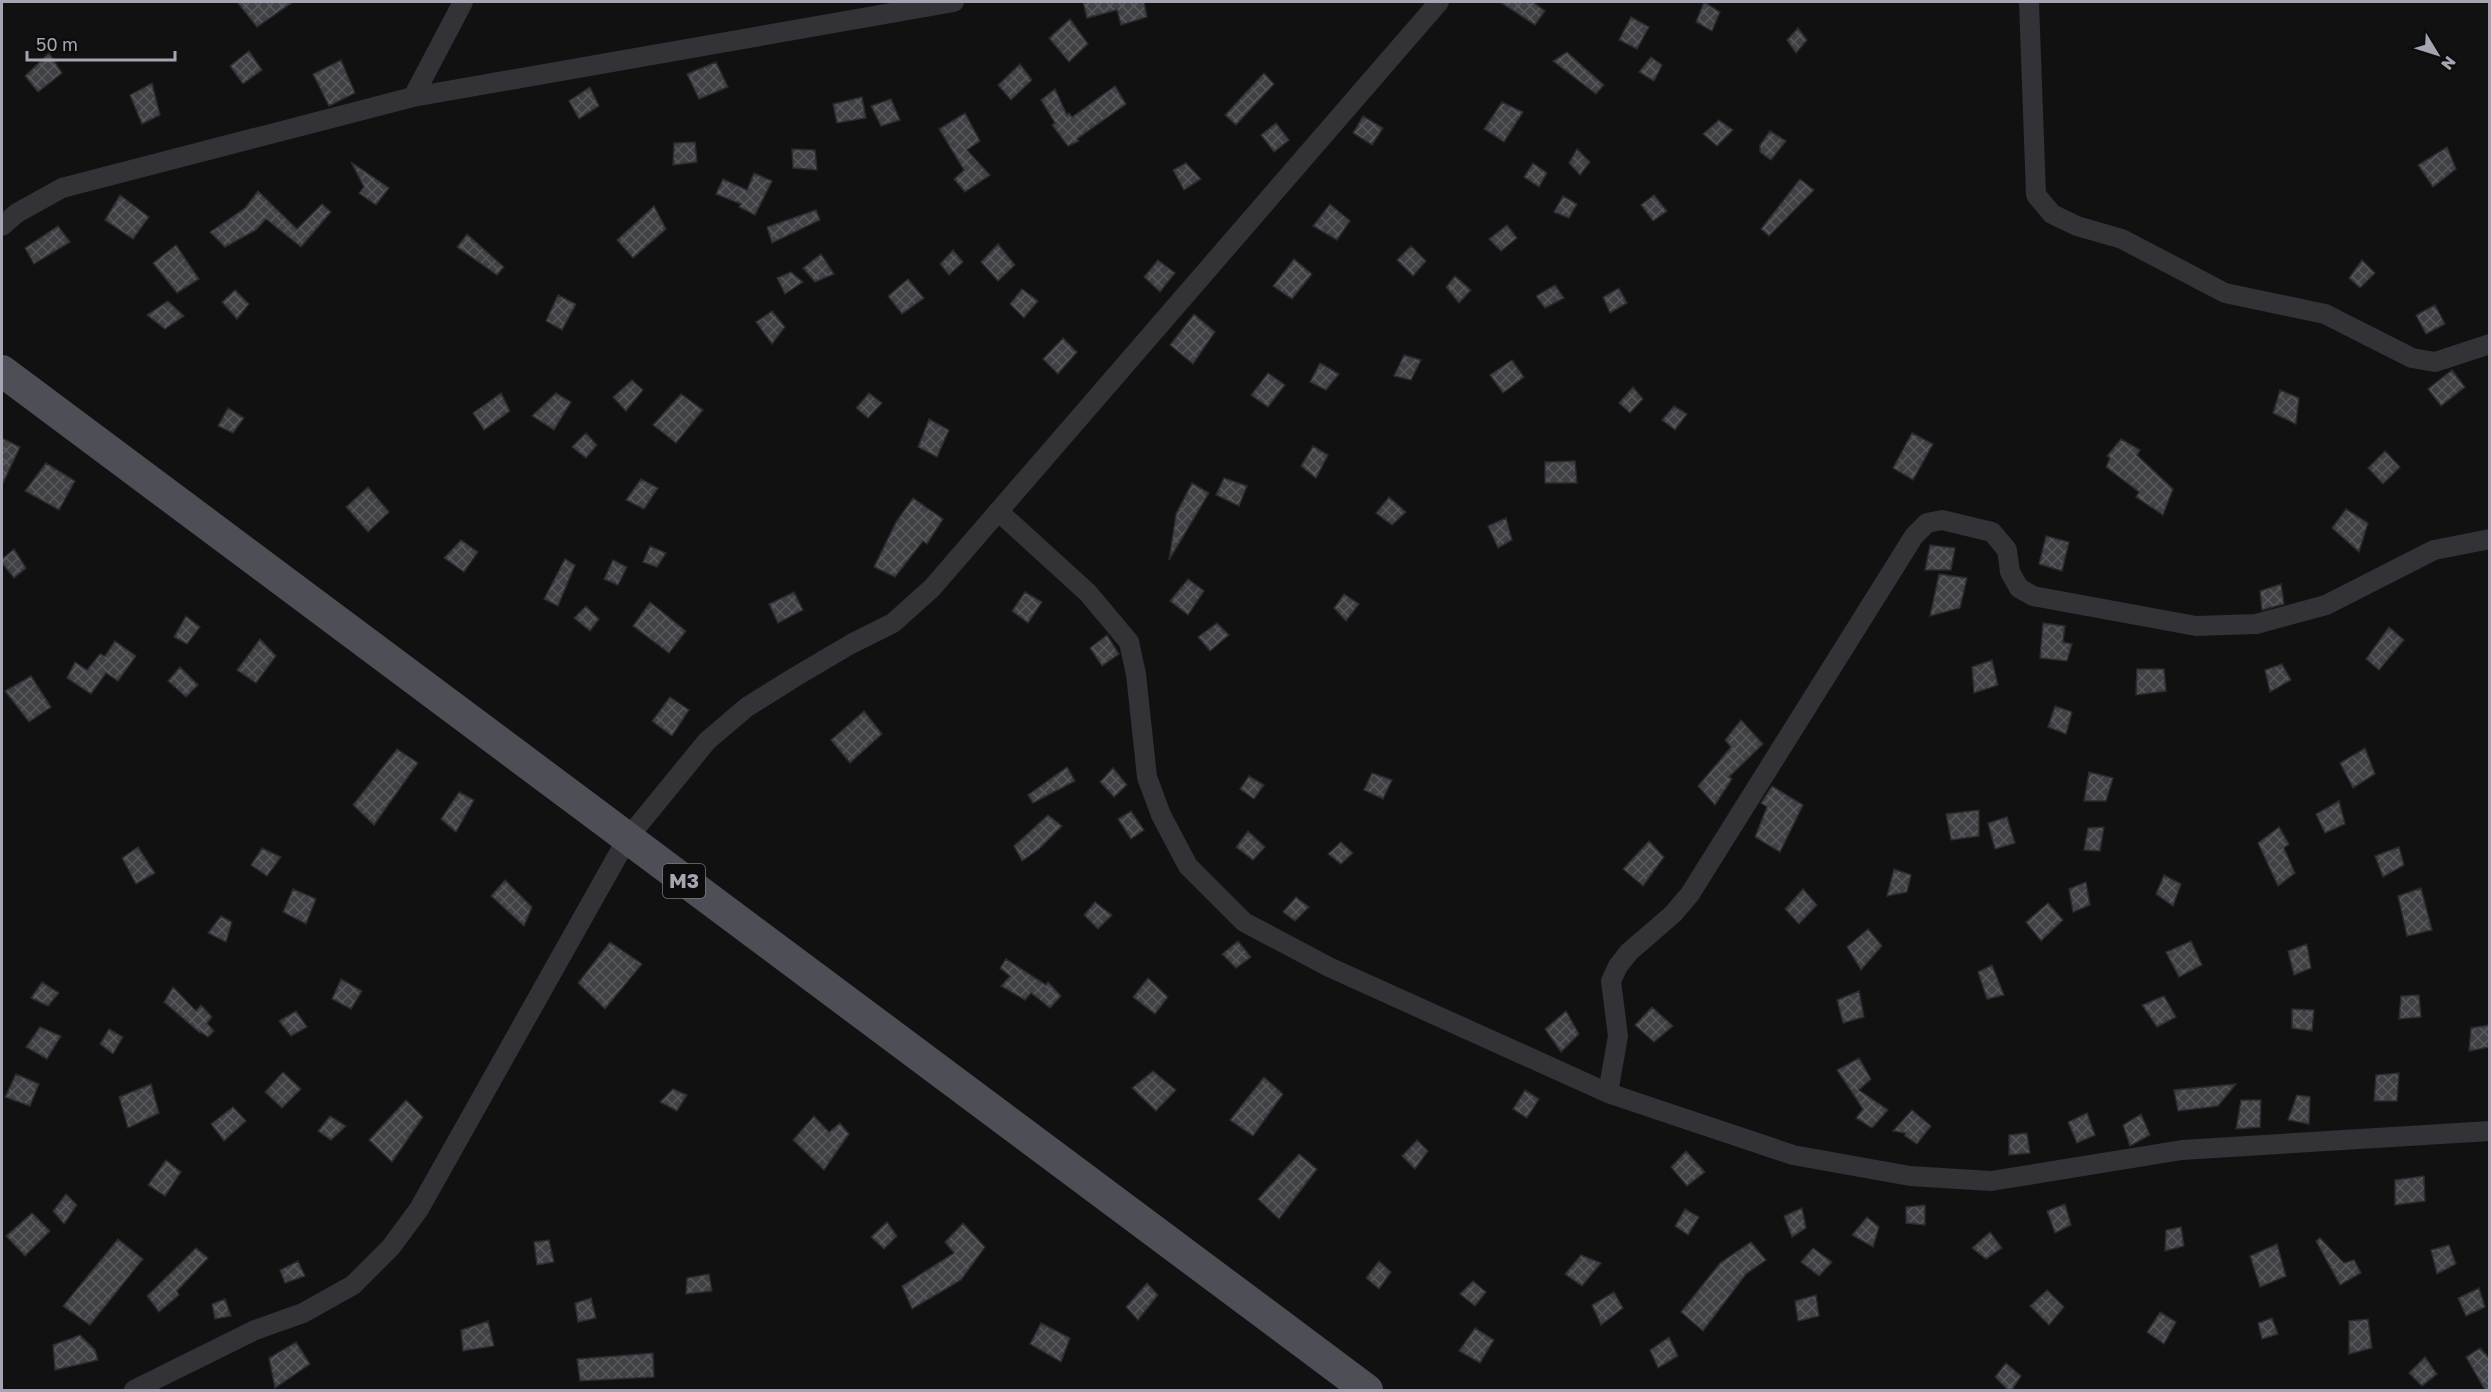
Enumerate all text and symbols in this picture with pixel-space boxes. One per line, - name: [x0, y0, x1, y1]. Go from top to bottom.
- scale bar: [27, 24, 176, 62]
- north arrow: [2407, 24, 2467, 84]
- text: 50 m: [36, 33, 78, 55]
- text: N: [2437, 52, 2460, 74]
- road number: M3: [663, 864, 705, 898]

